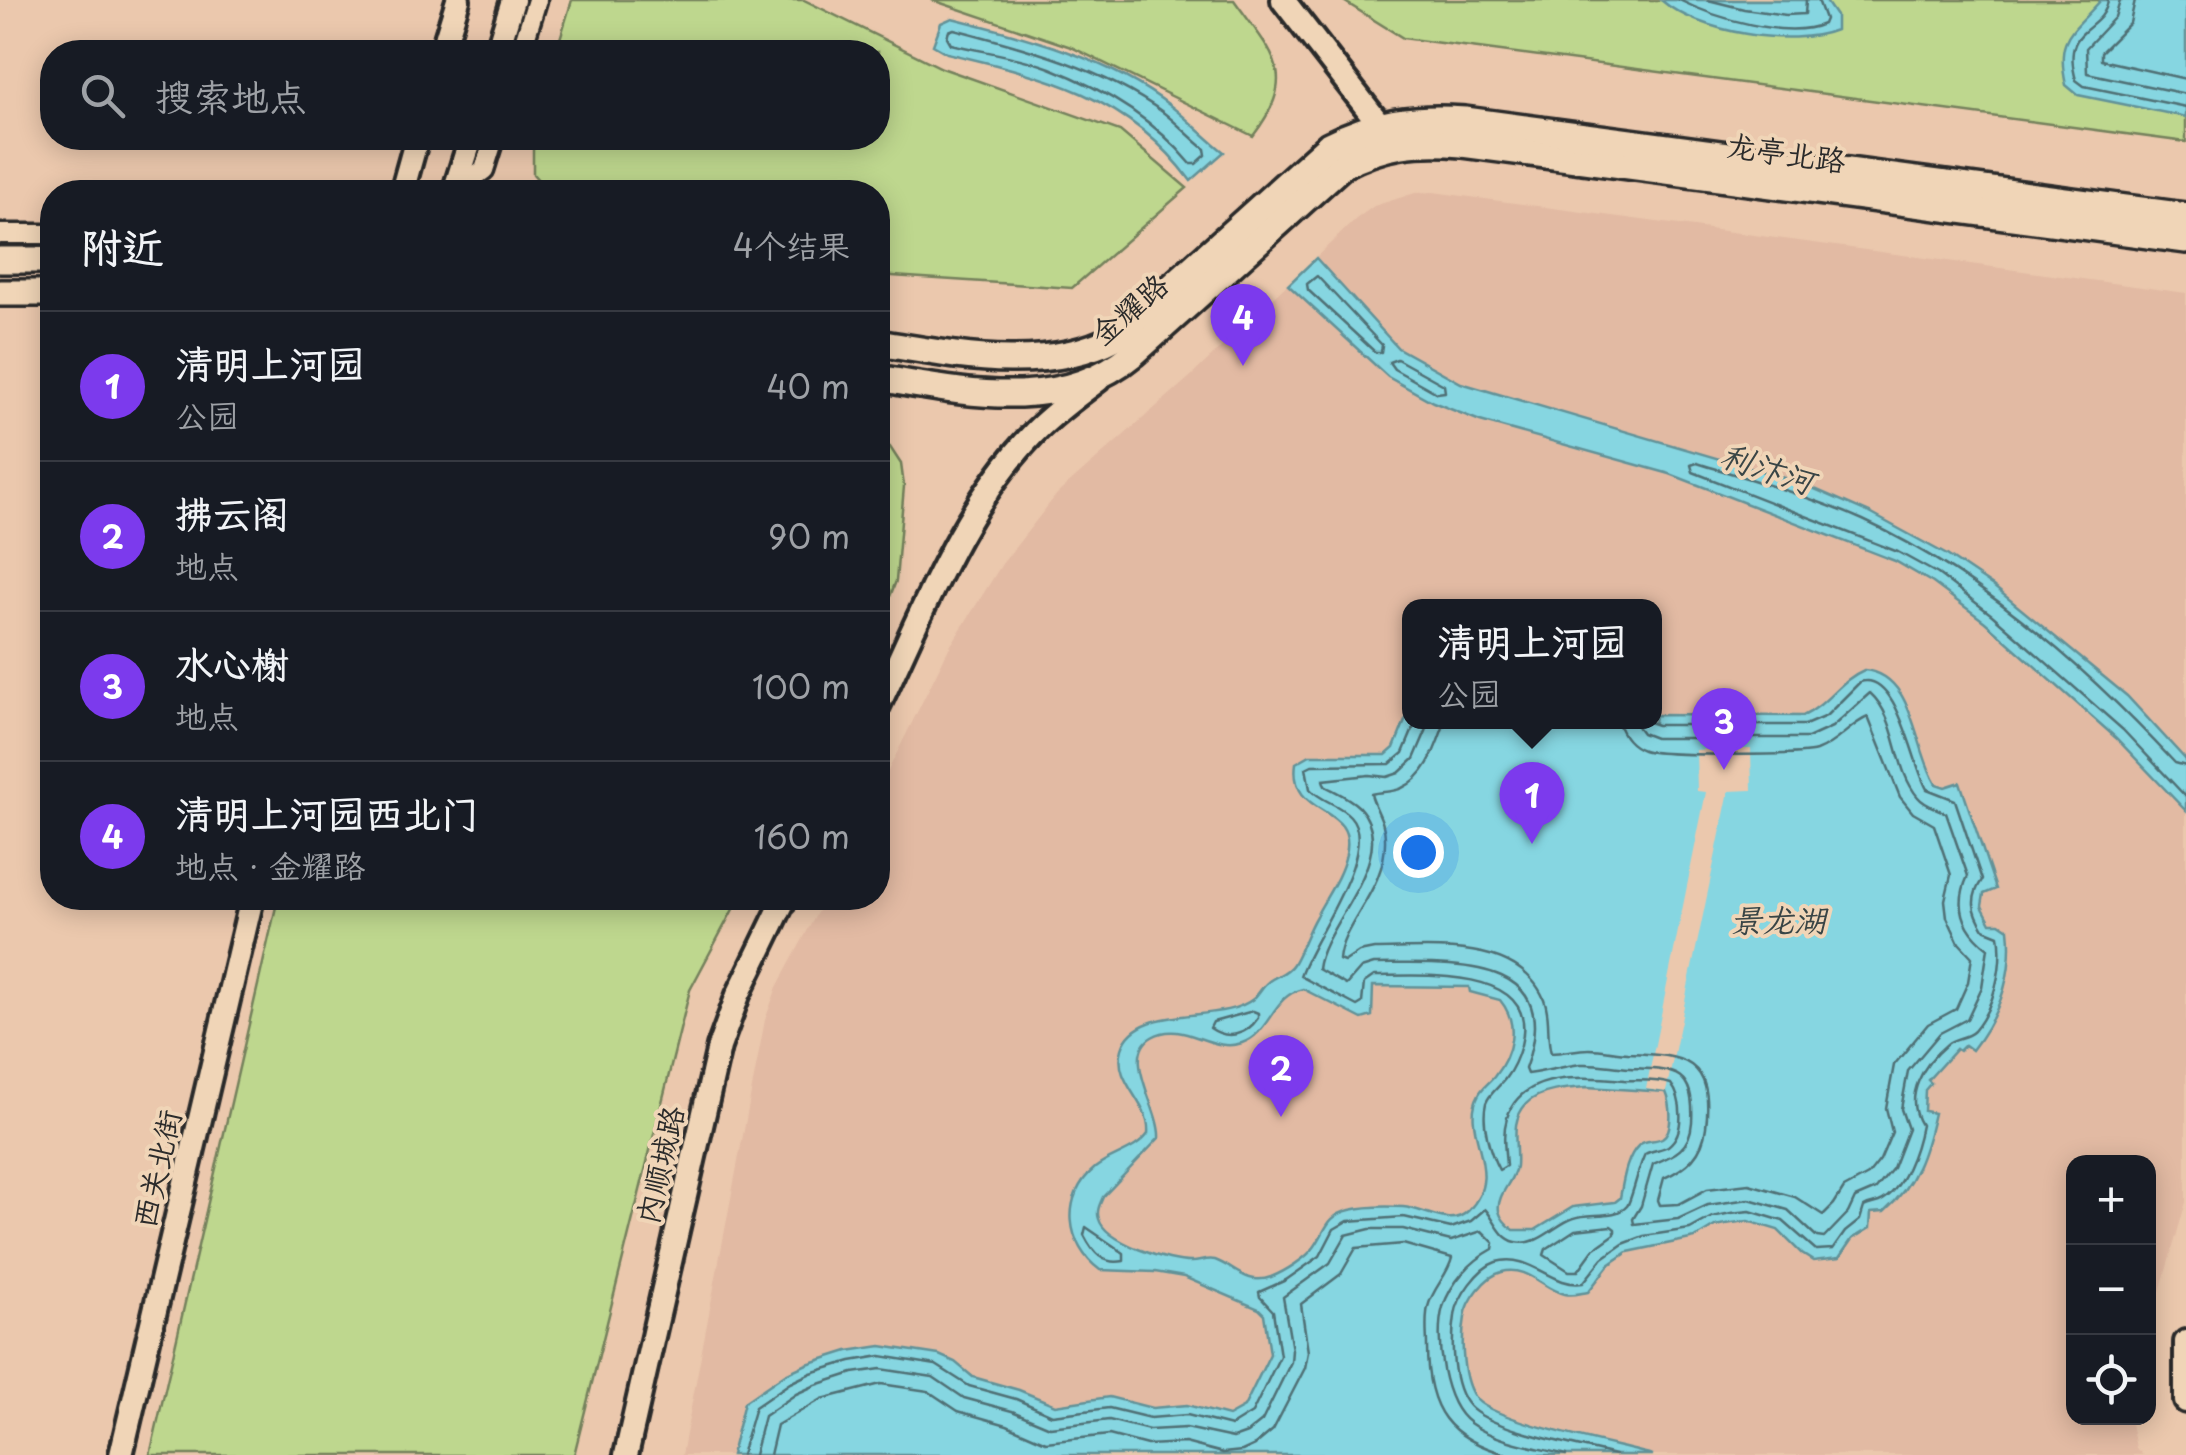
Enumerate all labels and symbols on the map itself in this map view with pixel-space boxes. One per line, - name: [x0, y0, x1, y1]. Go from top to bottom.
- street label: 龙亭北路: [1724, 121, 1849, 182]
- street label: 金耀路: [1080, 262, 1177, 355]
- pin: 4: [1210, 284, 1276, 366]
- water label: 利汴河: [1715, 429, 1825, 506]
- pin: 3: [1692, 688, 1756, 770]
- pin: 1: [1500, 762, 1564, 844]
- your location: [1393, 827, 1444, 878]
- water label: 景龙湖: [1730, 895, 1829, 943]
- pin: 2: [1248, 1034, 1314, 1117]
- street label: 内顺城路: [623, 1101, 694, 1228]
- street label: 西关北街: [120, 1105, 191, 1232]

